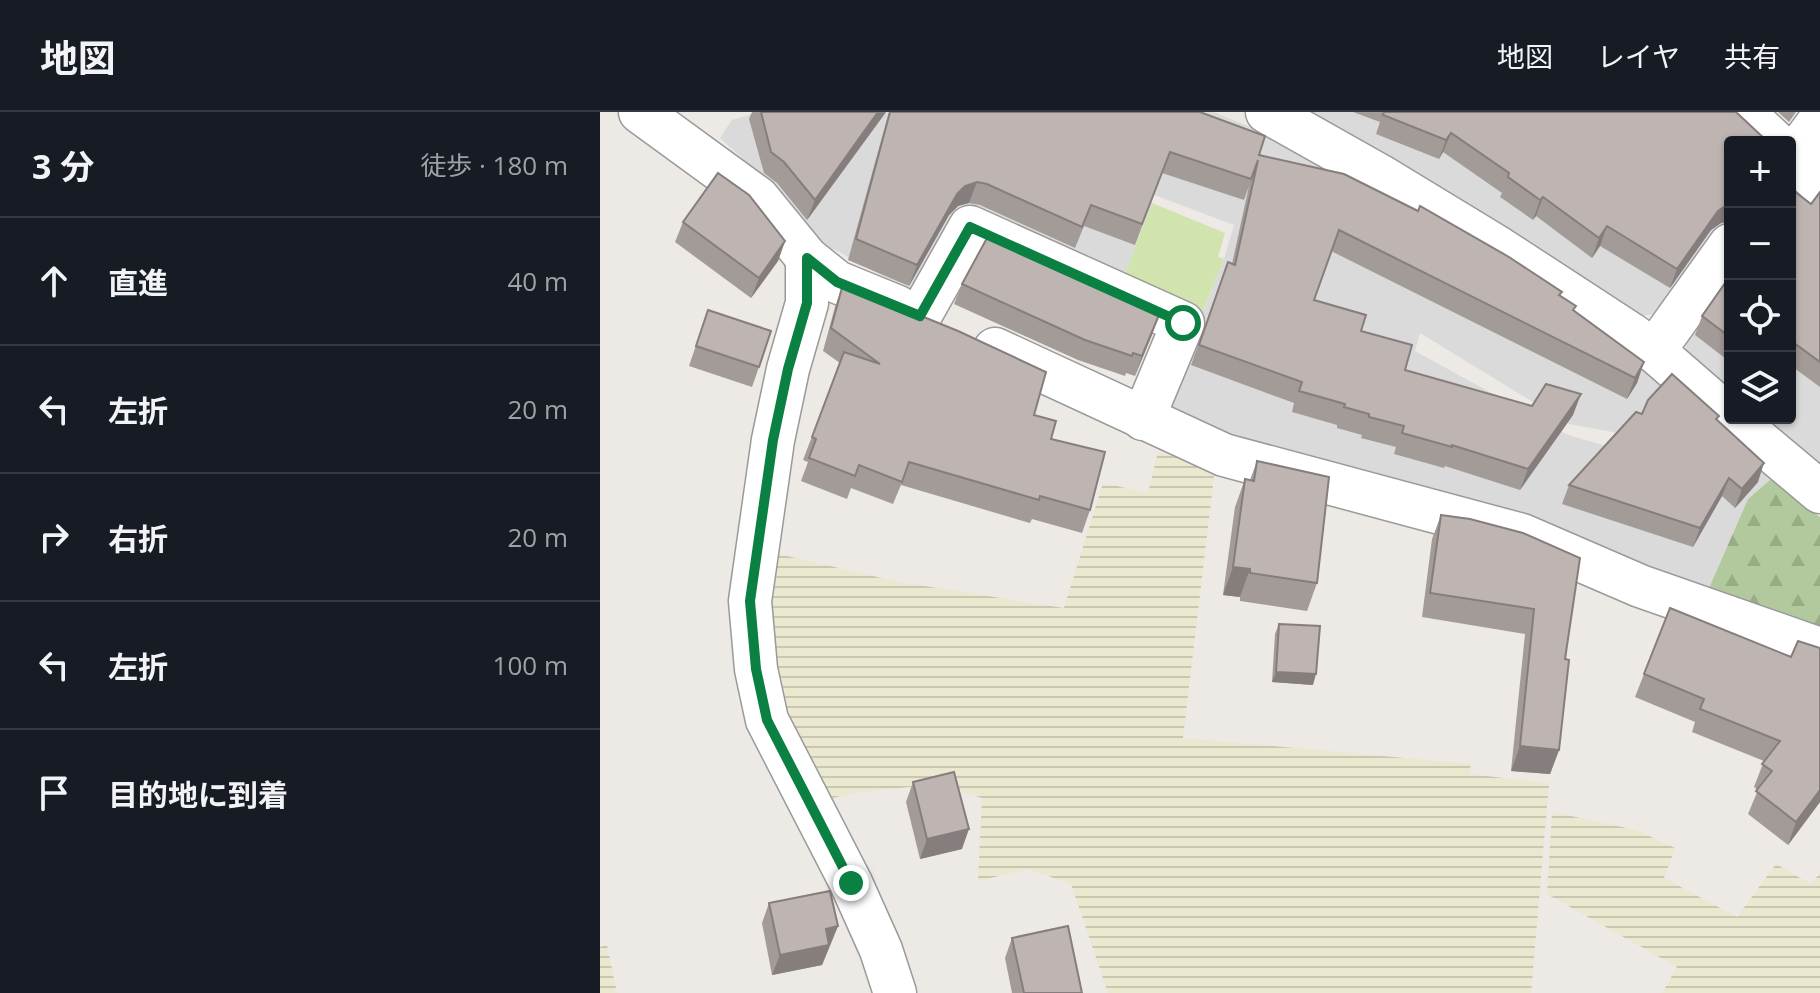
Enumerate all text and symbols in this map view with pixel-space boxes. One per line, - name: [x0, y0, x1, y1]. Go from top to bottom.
- text: 地図: [40, 31, 116, 83]
- text: 地図: [1497, 37, 1553, 75]
- text: レイヤ: [1597, 37, 1680, 75]
- text: 共有: [1724, 37, 1780, 75]
- map controls: [1724, 136, 1796, 424]
- button: +: [1724, 136, 1796, 208]
- text: 3 分: [32, 143, 94, 189]
- text: 徒歩 · 180 m: [420, 147, 568, 183]
- button: −: [1724, 208, 1796, 280]
- icon: ahead: [32, 259, 76, 303]
- text: 直進: [108, 262, 168, 303]
- text: 40 m: [507, 263, 568, 299]
- button: locate: [1724, 280, 1796, 352]
- route start: [1165, 305, 1201, 341]
- button: layers: [1724, 352, 1796, 424]
- icon: left: [32, 387, 76, 431]
- text: 左折: [108, 390, 168, 431]
- text: 20 m: [507, 391, 568, 427]
- icon: right: [32, 515, 76, 559]
- text: 右折: [108, 518, 168, 559]
- text: 20 m: [507, 519, 568, 555]
- icon: left: [32, 643, 76, 687]
- text: 左折: [108, 646, 168, 687]
- text: 100 m: [493, 647, 568, 683]
- icon: arrive: [32, 771, 76, 815]
- text: 目的地に到着: [108, 774, 288, 815]
- route end: [833, 865, 869, 901]

